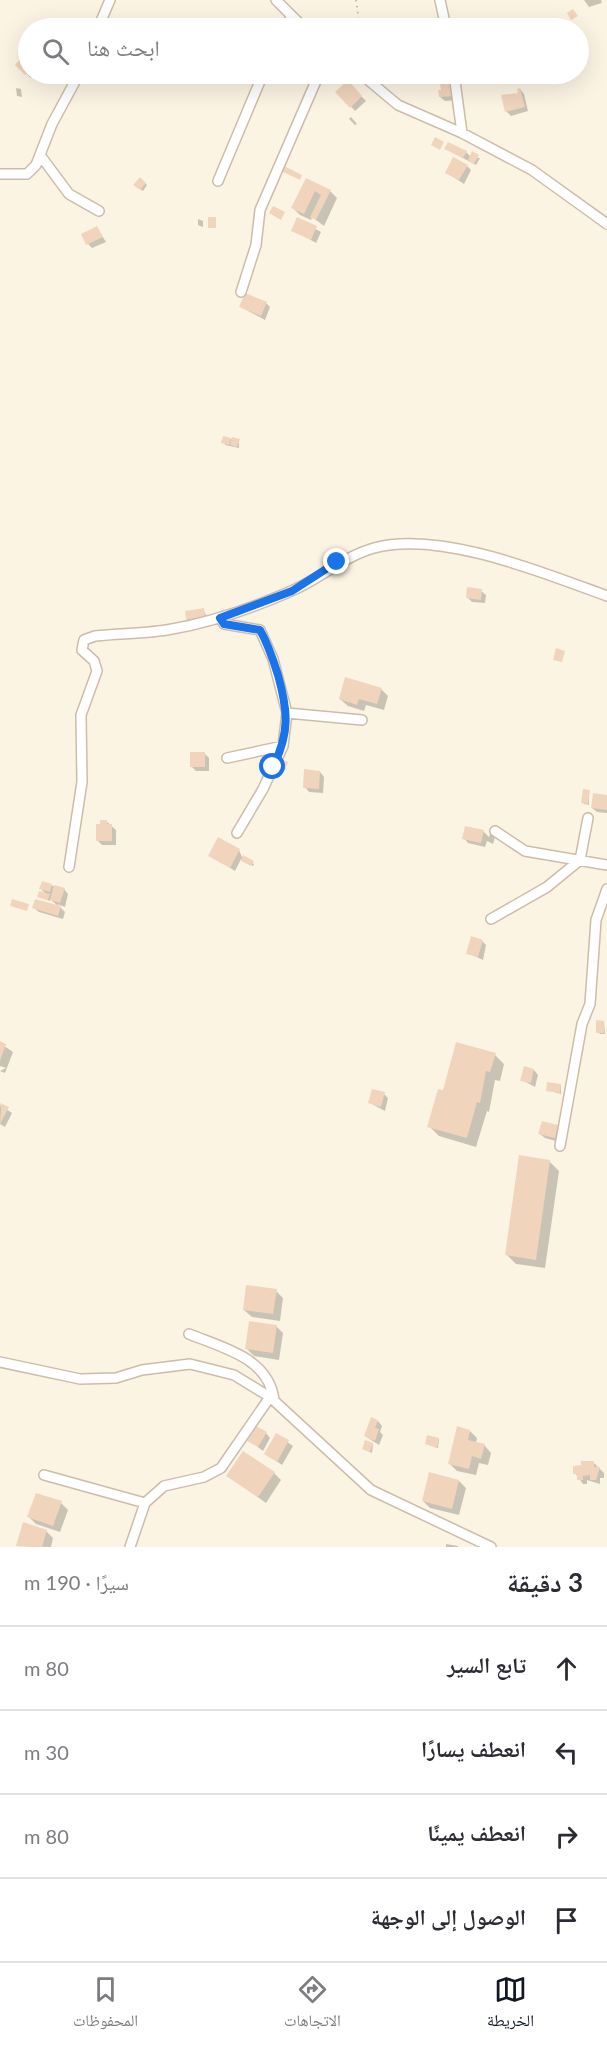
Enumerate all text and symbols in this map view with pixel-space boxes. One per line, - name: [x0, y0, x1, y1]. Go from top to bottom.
- search box: [18, 18, 589, 84]
- text: ابحث هنا: [87, 34, 160, 61]
- icon: search: [39, 35, 72, 68]
- route end: [323, 548, 349, 574]
- route start: [259, 753, 285, 779]
- text: 3 دقيقة: [507, 1566, 583, 1598]
- text: سيرًا · 190 m: [24, 1570, 129, 1594]
- text: تابع السير: [447, 1651, 526, 1678]
- icon: ahead: [550, 1652, 583, 1685]
- text: 80 m: [24, 1656, 69, 1680]
- text: انعطف يسارًا: [421, 1735, 526, 1762]
- icon: left: [550, 1736, 583, 1769]
- text: 30 m: [24, 1740, 69, 1764]
- text: انعطف يمينًا: [427, 1819, 526, 1846]
- icon: right: [550, 1820, 583, 1853]
- text: 80 m: [24, 1824, 69, 1848]
- text: الوصول إلى الوجهة: [371, 1903, 526, 1930]
- icon: arrive: [550, 1904, 583, 1937]
- tab: المحفوظات: [73, 1973, 138, 2036]
- tab: الاتجاهات: [284, 1973, 341, 2036]
- tab: الخريطة: [487, 1973, 534, 2036]

